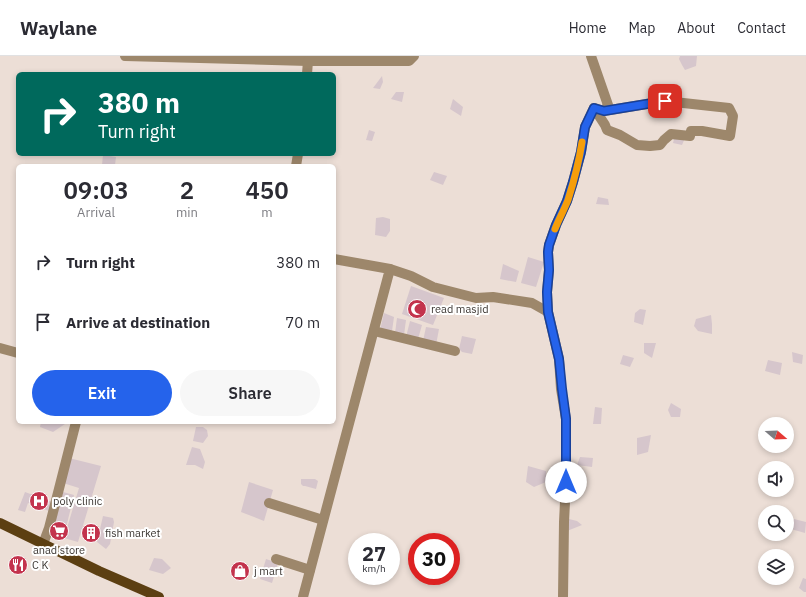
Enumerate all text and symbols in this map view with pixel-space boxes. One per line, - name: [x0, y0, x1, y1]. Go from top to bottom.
- text: Waylane: [20, 16, 97, 40]
- text: Home: [569, 19, 606, 37]
- text: Map: [628, 19, 655, 37]
- text: About: [677, 19, 715, 37]
- text: Contact: [737, 19, 786, 37]
- text: 380 m: [98, 84, 180, 121]
- pin: [648, 84, 682, 118]
- icon: right: [32, 88, 84, 140]
- icon: arrive: [654, 90, 676, 112]
- text: Turn right: [98, 120, 176, 143]
- text: 09:03: [63, 174, 129, 206]
- text: 2: [180, 174, 194, 206]
- text: 450: [245, 174, 289, 206]
- text: Arrival: [77, 204, 115, 221]
- text: min: [176, 204, 198, 221]
- text: m: [261, 204, 273, 221]
- icon: right: [32, 251, 54, 273]
- text: Turn right: [66, 253, 135, 272]
- text: 380 m: [276, 253, 320, 272]
- mosque icon: read masjid: [406, 298, 428, 320]
- place label: read masjid: [431, 302, 489, 316]
- icon: arrive: [32, 311, 54, 333]
- text: Arrive at destination: [66, 313, 210, 332]
- text: 70 m: [285, 313, 320, 332]
- button: Exit: [32, 370, 172, 416]
- button: Share: [180, 370, 320, 416]
- north arrow: [758, 417, 794, 453]
- map controls: [758, 417, 794, 585]
- position arrow: [545, 461, 587, 503]
- button: sound: [758, 461, 794, 497]
- hospital icon: poly clinic: [28, 490, 50, 512]
- place label: poly clinic: [53, 494, 103, 508]
- button: search: [758, 505, 794, 541]
- supermarket icon: anad store: [48, 520, 70, 542]
- building icon: fish market: [80, 522, 102, 544]
- place label: fish market: [105, 526, 161, 540]
- speed limit sign: 30: [408, 533, 460, 585]
- text: 27: [362, 540, 386, 567]
- place label: anad store: [33, 543, 85, 557]
- button: layers: [758, 549, 794, 585]
- restaurant icon: C K: [7, 554, 29, 576]
- place label: C K: [32, 558, 48, 572]
- shop icon: j mart: [229, 560, 251, 582]
- text: km/h: [362, 562, 386, 575]
- place label: j mart: [254, 564, 283, 578]

